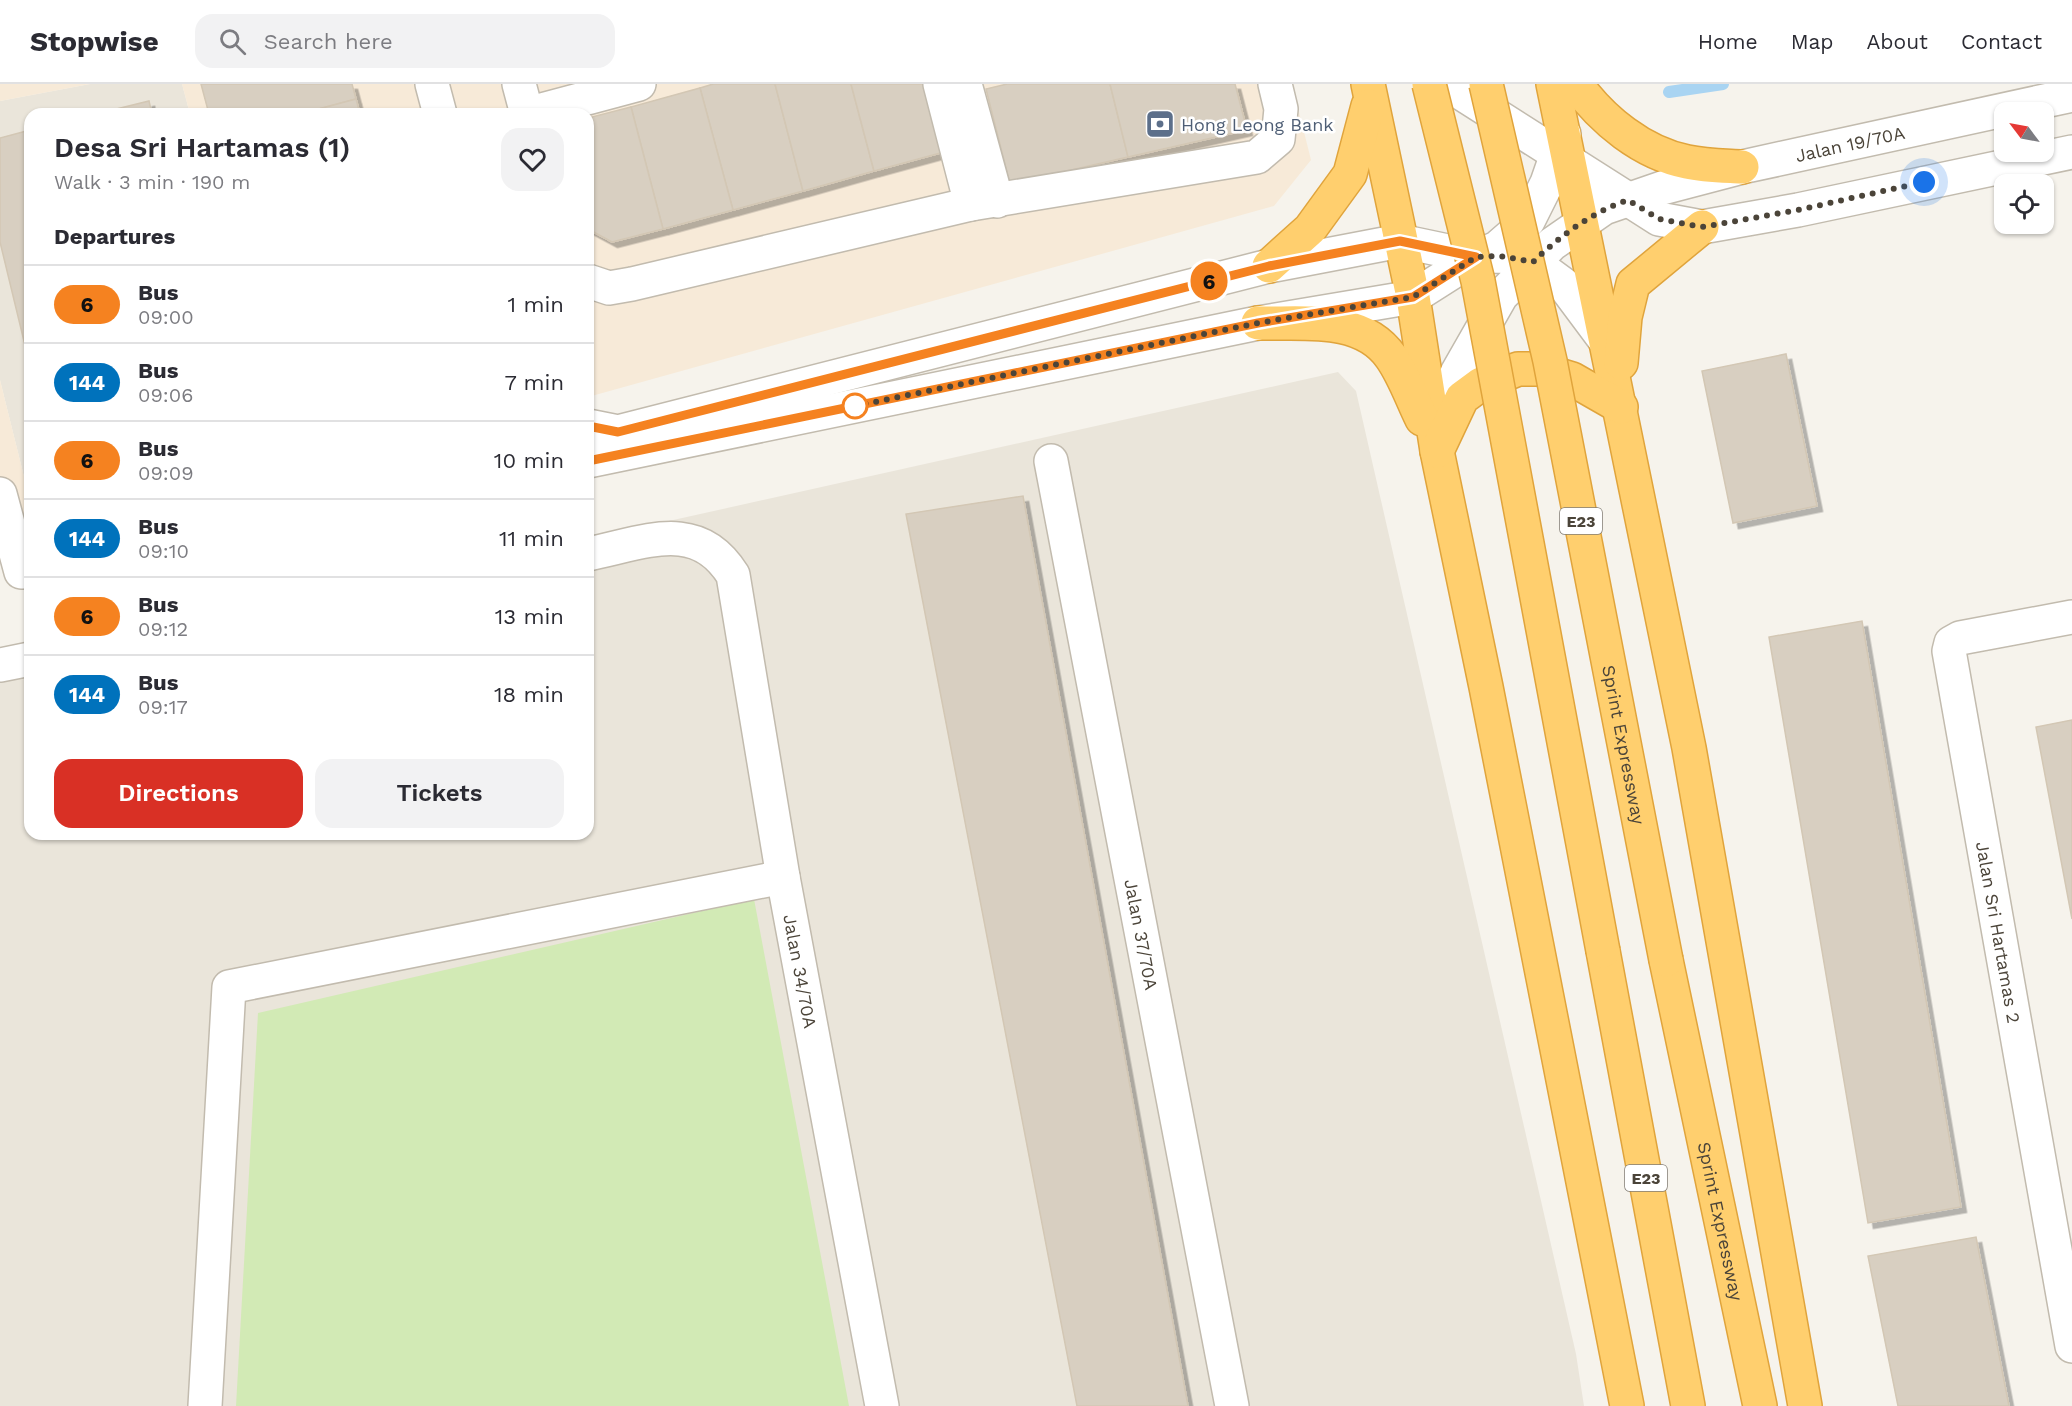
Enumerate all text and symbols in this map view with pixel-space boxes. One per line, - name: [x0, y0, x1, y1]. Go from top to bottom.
- search box: [195, 14, 615, 68]
- text: Stopwise: [30, 25, 159, 58]
- icon: search: [216, 25, 249, 58]
- text: Search here: [264, 29, 393, 54]
- text: Home: [1698, 29, 1758, 54]
- text: Map: [1791, 29, 1834, 54]
- text: About: [1867, 29, 1928, 54]
- text: Contact: [1961, 29, 2042, 54]
- north arrow: [1994, 102, 2054, 162]
- map controls: [1994, 102, 2054, 234]
- bank icon: Hong Leong Bank: [1144, 108, 1176, 140]
- place label: Hong Leong Bank: [1181, 114, 1334, 135]
- street label: Jalan 19/70A: [1793, 121, 1907, 166]
- button: heart: [501, 128, 564, 191]
- text: Desa Sri Hartamas (1): [54, 131, 350, 164]
- your location: [1909, 167, 1939, 197]
- text: Walk · 3 min · 190 m: [54, 170, 250, 194]
- button: locate: [1994, 174, 2054, 234]
- text: Departures: [54, 224, 175, 249]
- line badge: 6: [1190, 262, 1228, 300]
- text: 6: [1203, 269, 1215, 294]
- text: Bus: [138, 280, 178, 305]
- text: 6: [81, 292, 93, 317]
- text: 1 min: [507, 292, 564, 317]
- text: 09:00: [138, 305, 194, 329]
- text: Bus: [138, 358, 178, 383]
- text: 144: [69, 370, 105, 395]
- text: 7 min: [504, 370, 564, 395]
- text: 09:06: [138, 383, 193, 407]
- unlabelled marker: [842, 393, 868, 419]
- text: Bus: [138, 436, 178, 461]
- text: 6: [81, 448, 93, 473]
- text: 10 min: [494, 448, 564, 473]
- text: 09:09: [138, 461, 193, 485]
- road number: E23: [1560, 508, 1602, 534]
- text: Bus: [138, 514, 178, 539]
- text: 144: [69, 526, 105, 551]
- text: 11 min: [499, 526, 564, 551]
- text: 09:10: [138, 539, 189, 563]
- text: Bus: [138, 592, 178, 617]
- text: 6: [81, 604, 93, 629]
- text: 13 min: [495, 604, 564, 629]
- text: 09:12: [138, 617, 188, 641]
- street label: Sprint Expressway: [1599, 663, 1650, 827]
- text: Bus: [138, 670, 178, 695]
- text: 144: [69, 682, 105, 707]
- text: 18 min: [494, 682, 564, 707]
- text: 09:17: [138, 695, 188, 719]
- button: Directions: [54, 759, 303, 828]
- button: Tickets: [315, 759, 564, 828]
- street label: Jalan Sri Hartamas 2: [1972, 840, 2025, 1025]
- street label: Jalan 37/70A: [1121, 877, 1163, 992]
- street label: Jalan 34/70A: [780, 913, 822, 1030]
- street label: Sprint Expressway: [1694, 1140, 1748, 1303]
- road number: E23: [1625, 1165, 1667, 1191]

